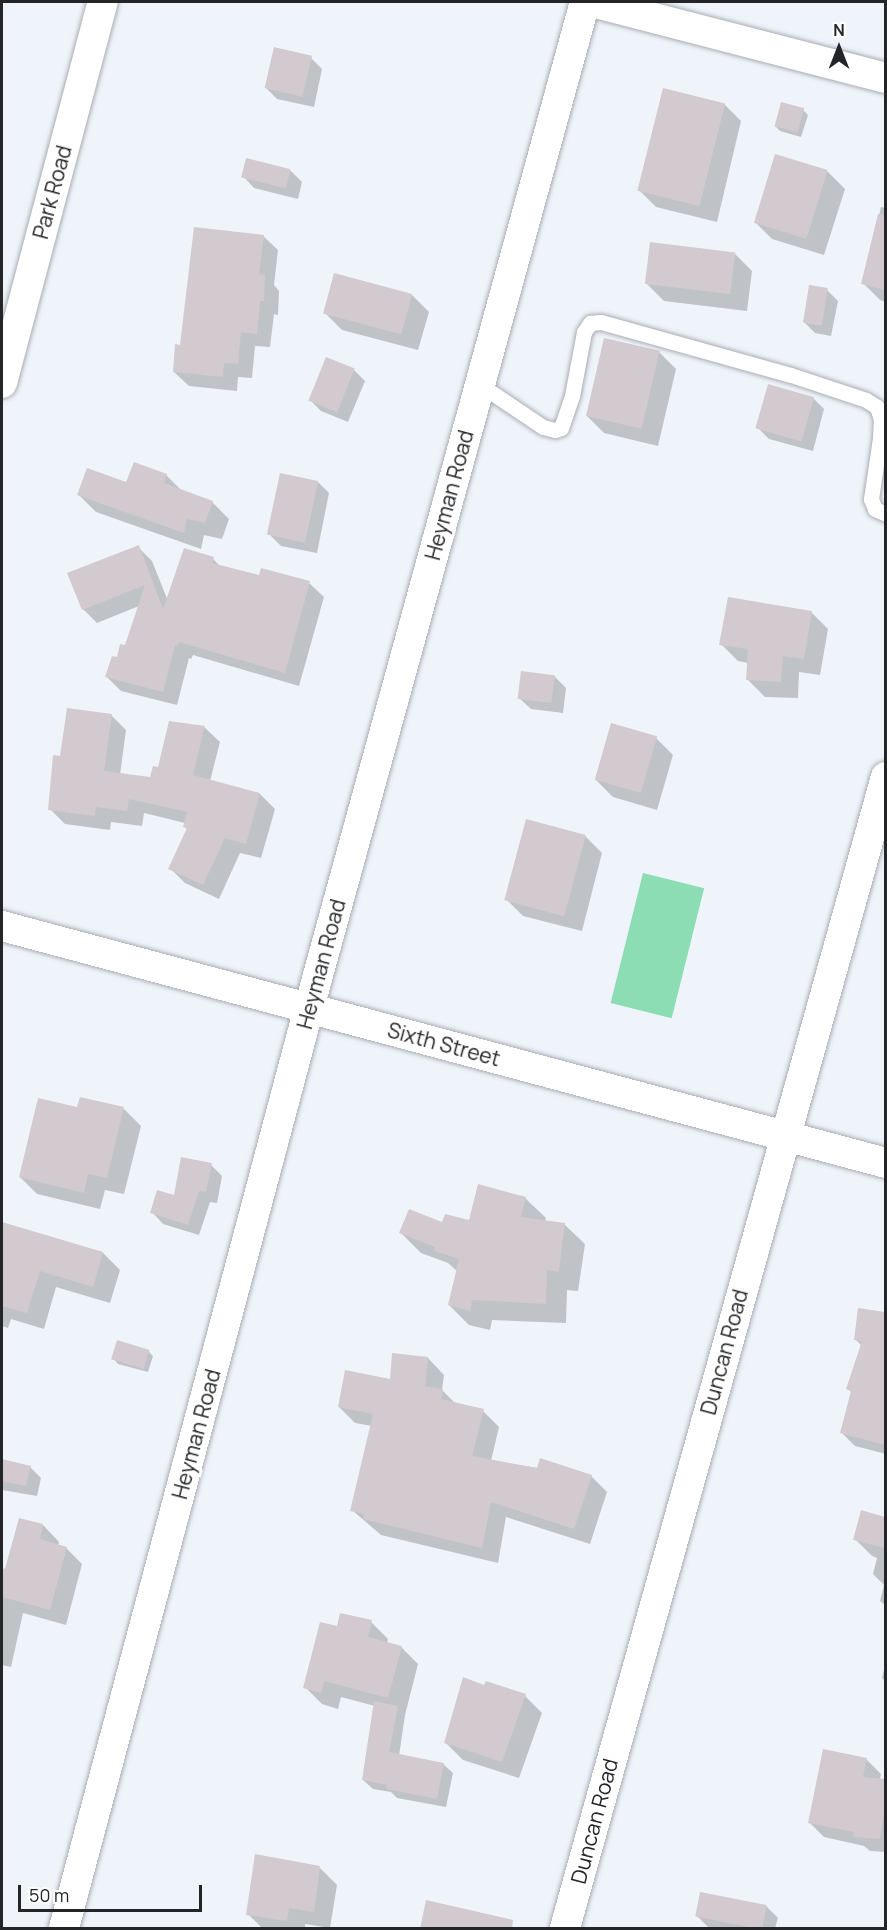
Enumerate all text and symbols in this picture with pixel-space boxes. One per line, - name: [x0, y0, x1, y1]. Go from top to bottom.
- north arrow: [809, 18, 869, 78]
- text: N: [833, 19, 845, 41]
- street label: Park Road: [27, 142, 77, 242]
- street label: Heyman Road: [420, 427, 478, 563]
- street label: Heyman Road: [292, 896, 350, 1032]
- street label: Sixth Street: [385, 1017, 503, 1071]
- street label: Duncan Road: [695, 1287, 753, 1417]
- street label: Heyman Road: [167, 1366, 225, 1502]
- street label: Duncan Road: [565, 1756, 623, 1886]
- scale bar: [21, 1873, 206, 1911]
- text: 50 m: [29, 1883, 69, 1907]

